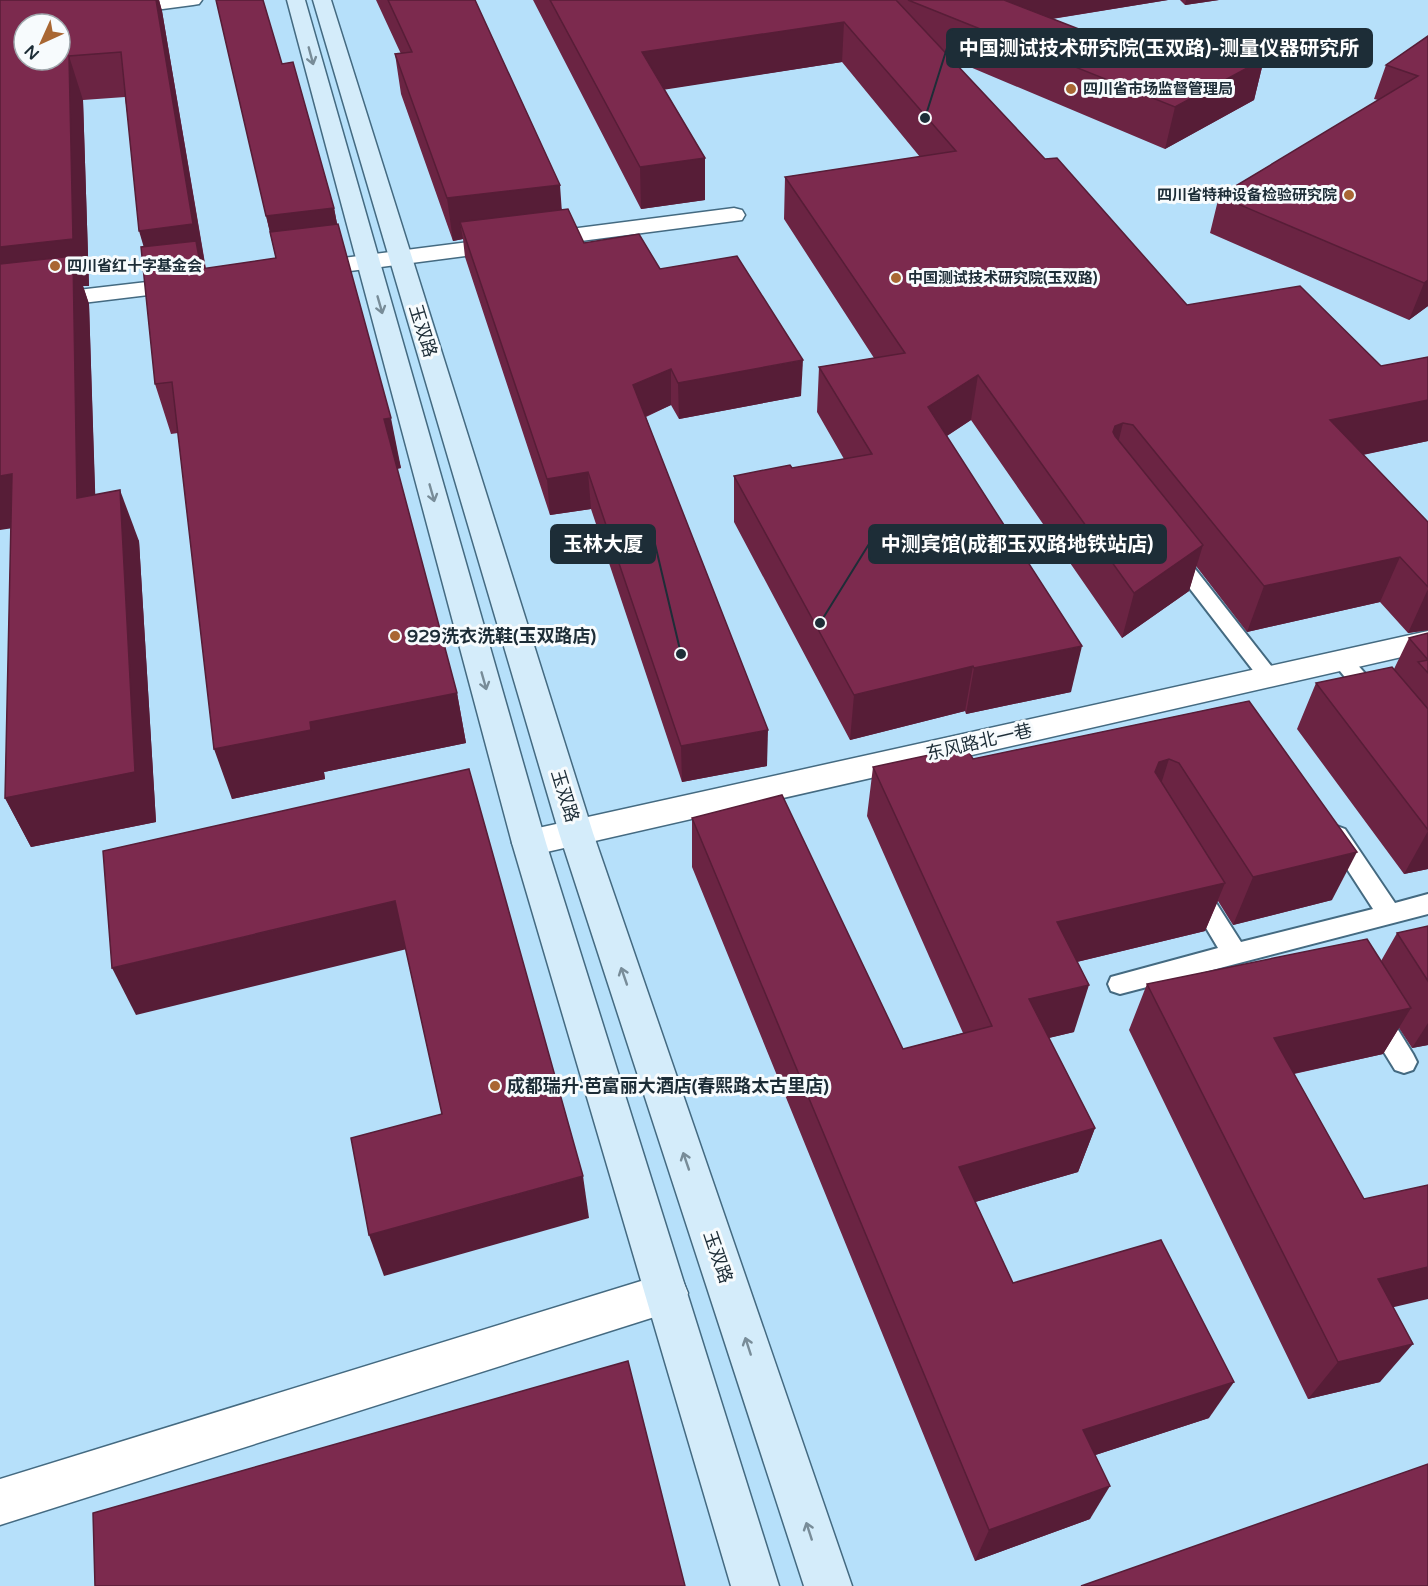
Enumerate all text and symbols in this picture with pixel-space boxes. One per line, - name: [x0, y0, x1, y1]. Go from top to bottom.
- north arrow: [12, 12, 72, 72]
- callout: 中国测试技术研究院(玉双路)-测量仪器研究所: [947, 29, 1372, 67]
- text: 中国测试技术研究院(玉双路)-测量仪器研究所: [959, 37, 1359, 61]
- text: N: [20, 40, 44, 64]
- one-way arrow: [306, 46, 317, 65]
- place label: 四川省市场监督管理局: [1083, 80, 1233, 98]
- marker: 四川省市场监督管理局: [1064, 82, 1078, 96]
- place label: 四川省特种设备检验研究院: [1157, 186, 1337, 204]
- marker: 四川省特种设备检验研究院: [1342, 188, 1356, 202]
- place label: 四川省红十字基金会: [67, 257, 202, 275]
- marker: 四川省红十字基金会: [48, 259, 62, 273]
- place label: 中国测试技术研究院(玉双路): [908, 269, 1098, 287]
- marker: 中国测试技术研究院(玉双路): [889, 271, 903, 285]
- one-way arrow: [375, 295, 386, 314]
- street label: 玉双路: [405, 302, 441, 360]
- one-way arrow: [427, 483, 438, 502]
- callout: 玉林大厦: [551, 525, 655, 563]
- callout: 中测宾馆(成都玉双路地铁站店): [869, 525, 1166, 563]
- text: 玉林大厦: [563, 533, 643, 557]
- text: 中测宾馆(成都玉双路地铁站店): [881, 533, 1153, 557]
- place label: 929洗衣洗鞋(玉双路店): [407, 625, 597, 647]
- marker: 929洗衣洗鞋(玉双路店): [388, 629, 402, 643]
- one-way arrow: [479, 671, 491, 690]
- street label: 东风路北一巷: [924, 719, 1034, 765]
- street label: 玉双路: [547, 767, 583, 825]
- one-way arrow: [617, 967, 628, 986]
- place label: 成都瑞升·芭富丽大酒店(春熙路太古里店): [507, 1075, 829, 1097]
- marker: 成都瑞升·芭富丽大酒店(春熙路太古里店): [488, 1079, 502, 1093]
- one-way arrow: [679, 1152, 690, 1171]
- street label: 玉双路: [699, 1228, 737, 1286]
- one-way arrow: [741, 1337, 752, 1356]
- one-way arrow: [803, 1522, 814, 1540]

